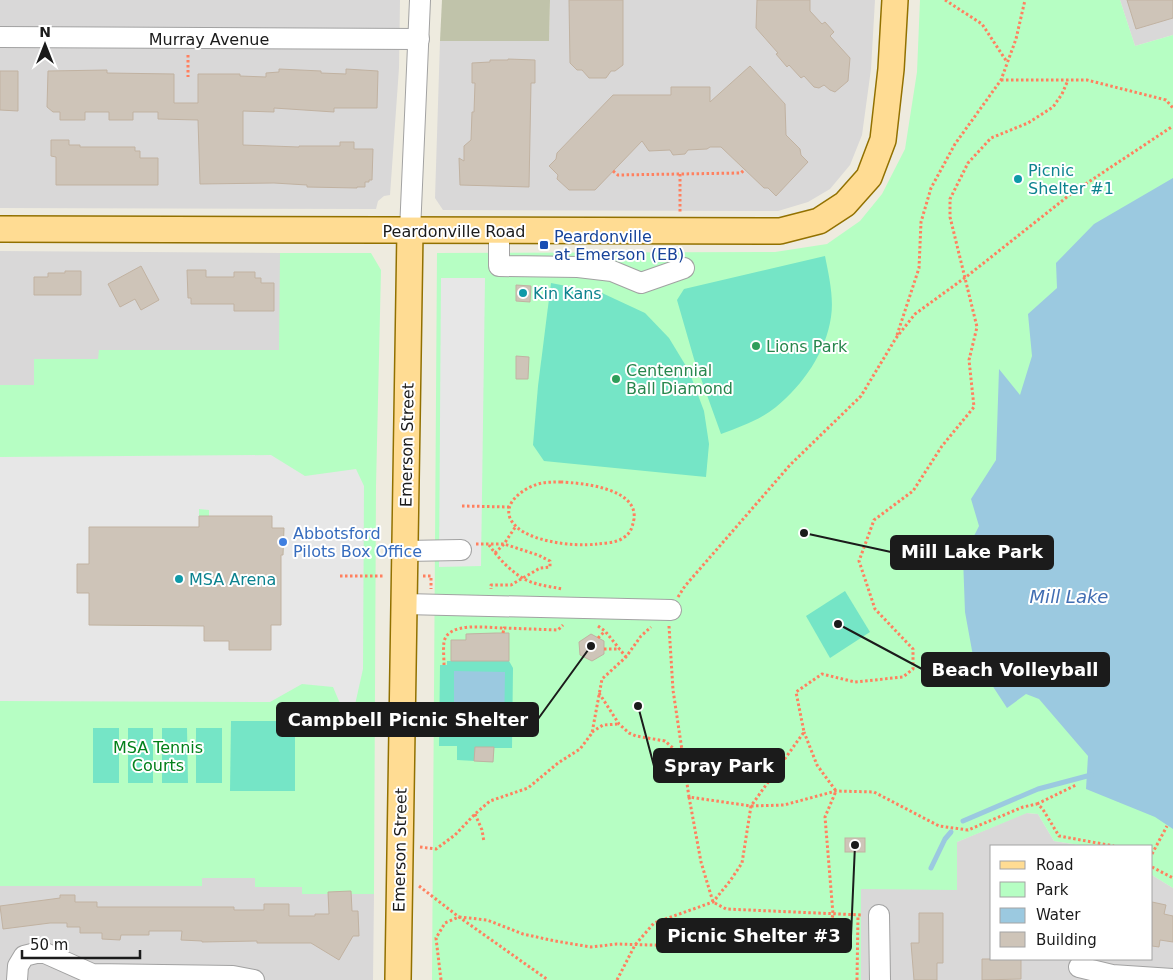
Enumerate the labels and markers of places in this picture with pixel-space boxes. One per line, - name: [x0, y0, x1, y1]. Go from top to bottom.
- place label: Picnic Shelter #1: [1028, 161, 1114, 198]
- marker: Picnic Shelter #1: [1012, 173, 1024, 185]
- place label: Peardonville at Emerson (EB): [554, 227, 684, 264]
- marker: Peardonville at Emerson (EB): [538, 239, 550, 251]
- place label: Kin Kans: [533, 284, 602, 303]
- marker: Kin Kans: [517, 287, 529, 299]
- place label: Lions Park: [766, 337, 848, 356]
- marker: Lions Park: [750, 340, 762, 352]
- place label: Centennial Ball Diamond: [626, 361, 733, 398]
- marker: Centennial Ball Diamond: [610, 373, 622, 385]
- place label: Abbotsford Pilots Box Office: [293, 524, 422, 561]
- marker: Abbotsford Pilots Box Office: [277, 536, 289, 548]
- callout: Mill Lake Park: [891, 536, 1053, 569]
- place label: MSA Arena: [189, 570, 276, 589]
- marker: MSA Arena: [173, 573, 185, 585]
- callout: Beach Volleyball: [922, 653, 1109, 686]
- callout: Campbell Picnic Shelter: [277, 703, 538, 736]
- callout: Spray Park: [654, 749, 784, 782]
- callout: Picnic Shelter #3: [657, 919, 851, 952]

